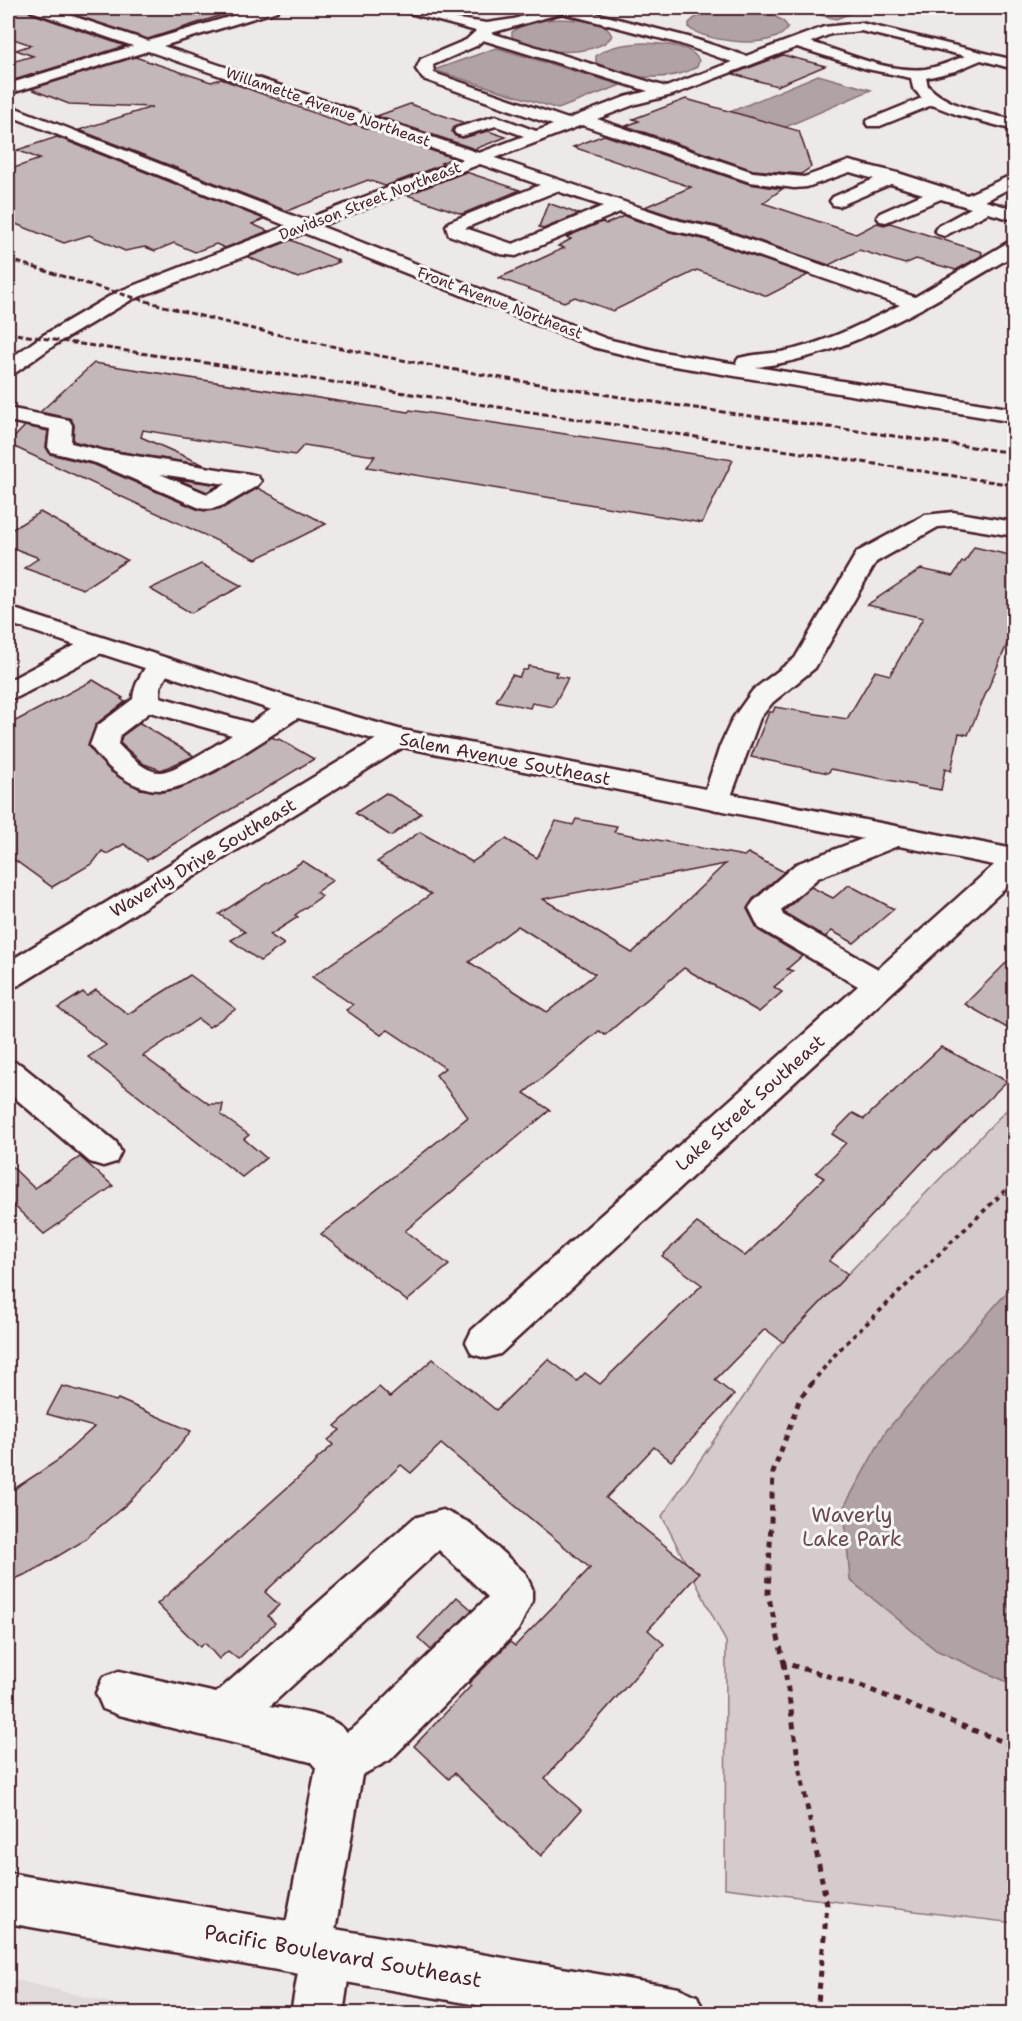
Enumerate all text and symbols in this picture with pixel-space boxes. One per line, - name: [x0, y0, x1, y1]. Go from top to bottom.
- street label: Willamette Avenue Northeast: [223, 62, 433, 152]
- street label: Davidson Street Northeast: [276, 157, 464, 245]
- street label: Front Avenue Northeast: [414, 262, 586, 344]
- street label: Salem Avenue Southeast: [397, 727, 613, 791]
- street label: Waverly Drive Southeast: [105, 793, 301, 923]
- street label: Lake Street Southeast: [670, 1029, 830, 1177]
- park label: Waverly Lake Park: [802, 1501, 902, 1553]
- street label: Pacific Boulevard Southeast: [202, 1918, 484, 1994]

